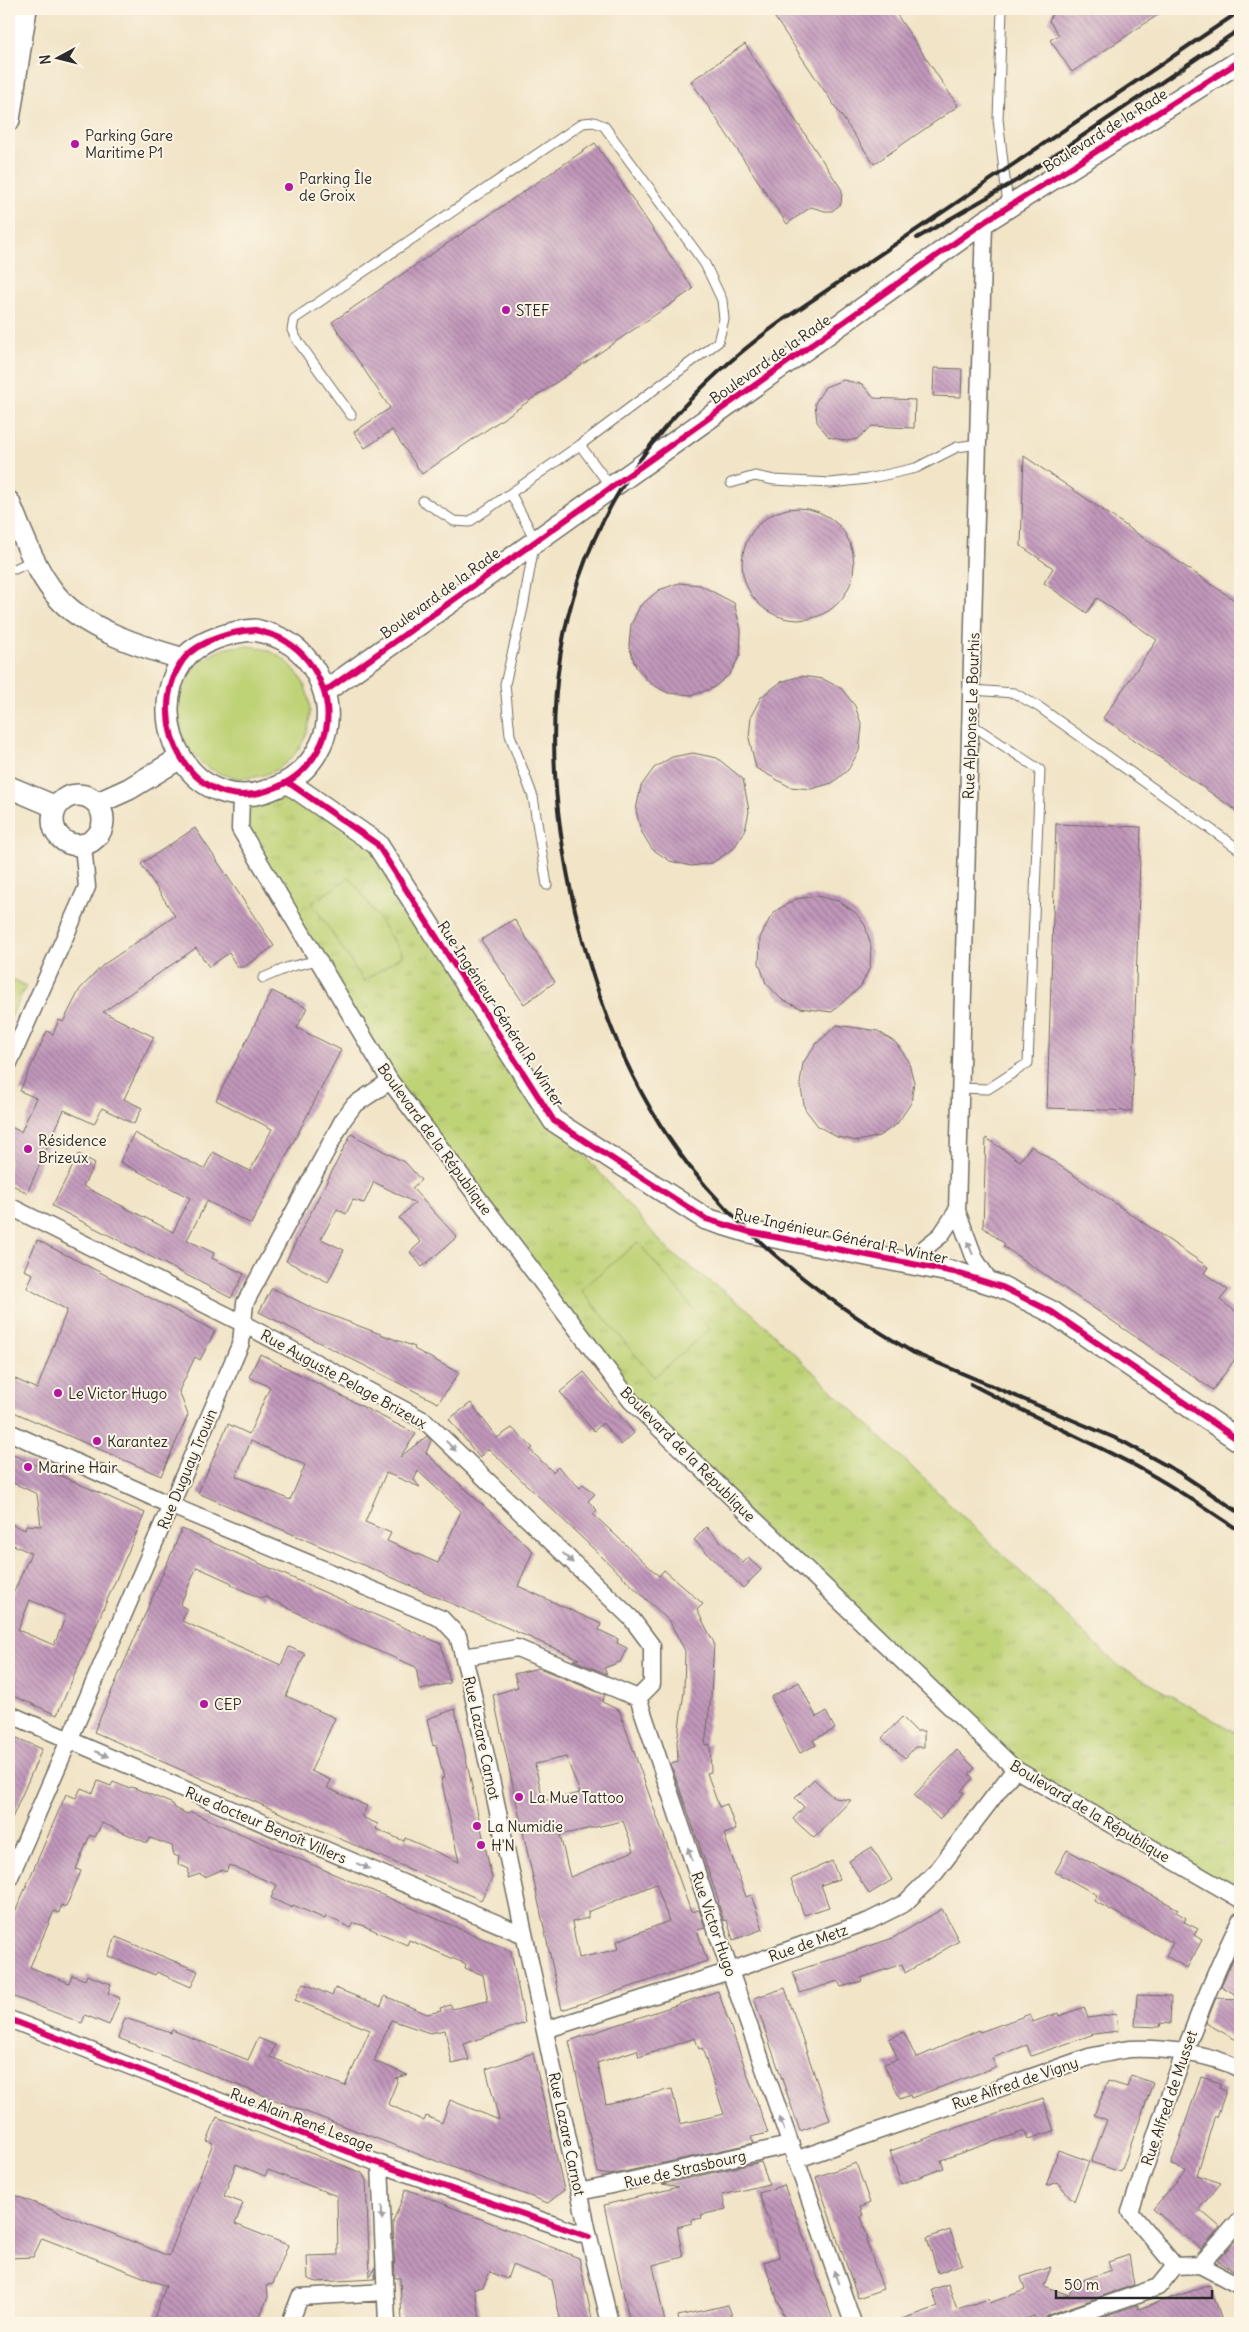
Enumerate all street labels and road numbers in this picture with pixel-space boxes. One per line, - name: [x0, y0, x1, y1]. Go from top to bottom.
- street label: Boulevard de la Rade: [1039, 84, 1171, 176]
- street label: Boulevard de la Rade: [706, 310, 834, 408]
- street label: Boulevard de la Rade: [376, 543, 504, 643]
- street label: Rue Alphonse Le Bourhis: [959, 632, 983, 800]
- street label: Rue Ingénieur Général R. Winter: [434, 917, 568, 1111]
- street label: Boulevard de la République: [373, 1059, 497, 1219]
- street label: Rue Ingénieur Général R. Winter: [732, 1204, 950, 1268]
- street label: Rue Auguste Pelage Brizeux: [257, 1325, 431, 1433]
- street label: Boulevard de la République: [617, 1383, 759, 1525]
- street label: Rue Duguay Trouin: [153, 1406, 221, 1532]
- street label: Rue Lazare Carnot: [460, 1674, 504, 1802]
- street label: Boulevard de la République: [1007, 1756, 1173, 1866]
- street label: Rue docteur Benoît Villers: [182, 1782, 350, 1868]
- street label: Rue Victor Hugo: [687, 1869, 741, 1979]
- street label: Rue de Metz: [766, 1920, 850, 1966]
- street label: Rue Alfred de Musset: [1137, 2028, 1201, 2168]
- street label: Rue Alfred de Vigny: [949, 2052, 1081, 2114]
- street label: Rue Lazare Carnot: [545, 2070, 589, 2198]
- street label: Rue Alain René Lesage: [228, 2084, 376, 2156]
- street label: Rue de Strasbourg: [622, 2146, 748, 2192]

